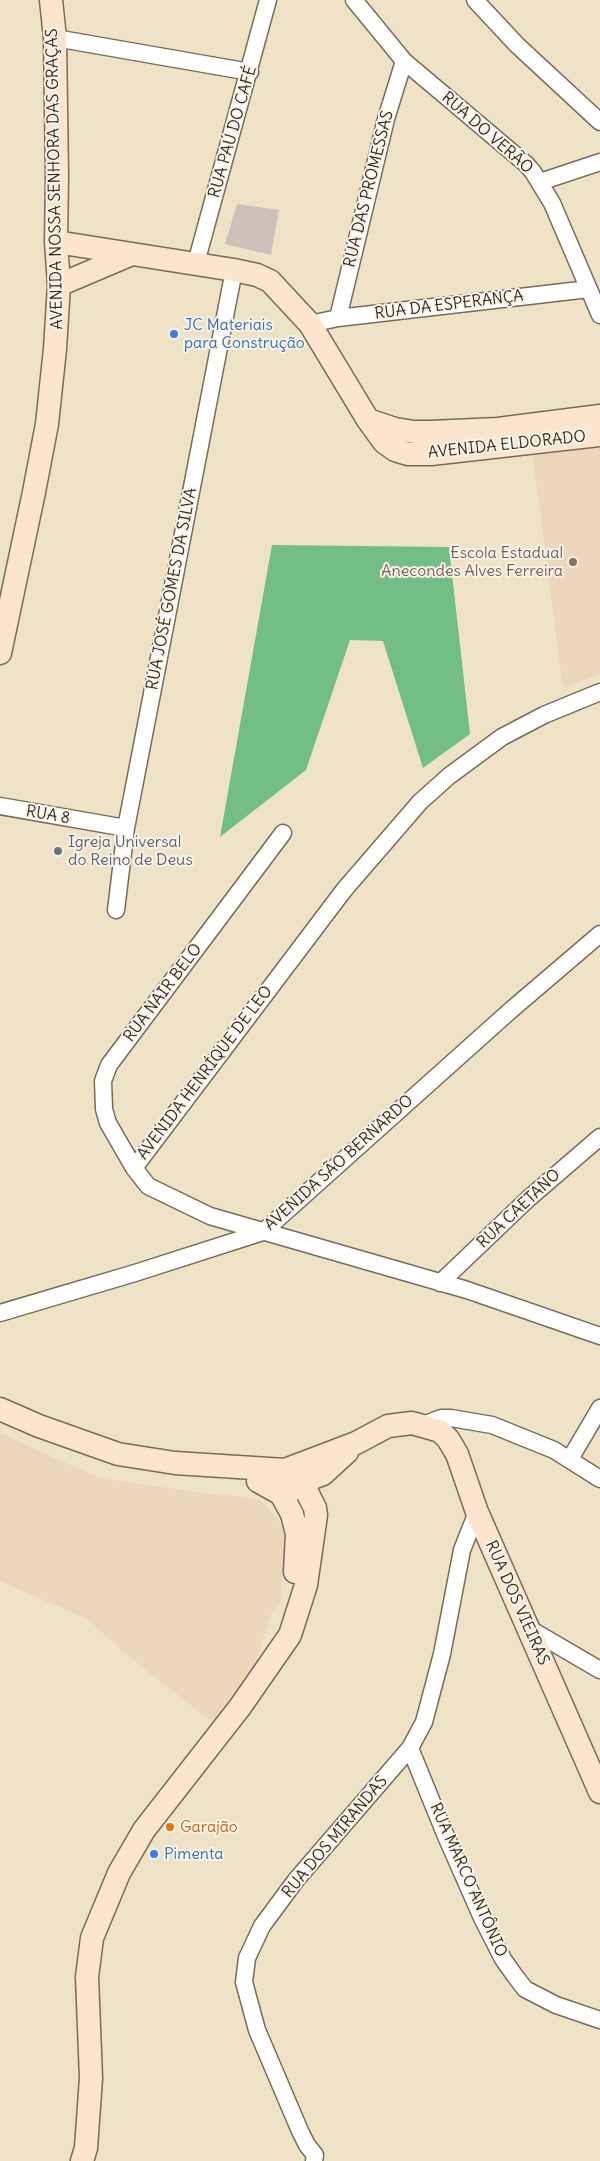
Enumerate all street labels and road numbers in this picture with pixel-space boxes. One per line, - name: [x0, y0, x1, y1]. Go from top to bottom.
- street label: AVENIDA NOSSA SENHORA DAS GRAÇAS: [43, 28, 67, 330]
- street label: RUA PAÚ DO CAFÉ: [205, 64, 261, 200]
- street label: RUA DO VERÃO: [437, 88, 537, 178]
- street label: RUA DAS PROMESSAS: [340, 109, 398, 269]
- street label: RUA DA ESPERANÇA: [373, 286, 525, 324]
- street label: AVENIDA ELDORADO: [427, 427, 587, 463]
- street label: RUA JOSÉ GOMES DA SILVA: [143, 486, 201, 692]
- street label: RUA 8: [24, 802, 72, 828]
- street label: RUA NAIR BELO: [120, 940, 206, 1046]
- street label: AVENIDA HENRÍQUE DE LEO: [133, 982, 277, 1164]
- street label: AVENIDA SÃO BERNARDO: [261, 1091, 417, 1235]
- street label: RUA CAETANO: [473, 1166, 565, 1252]
- street label: RUA DOS VIEIRAS: [481, 1538, 553, 1668]
- street label: RUA DOS MIRANDAS: [278, 1772, 392, 1902]
- street label: RUA MARCO ANTÔNIO: [425, 1800, 511, 1960]

